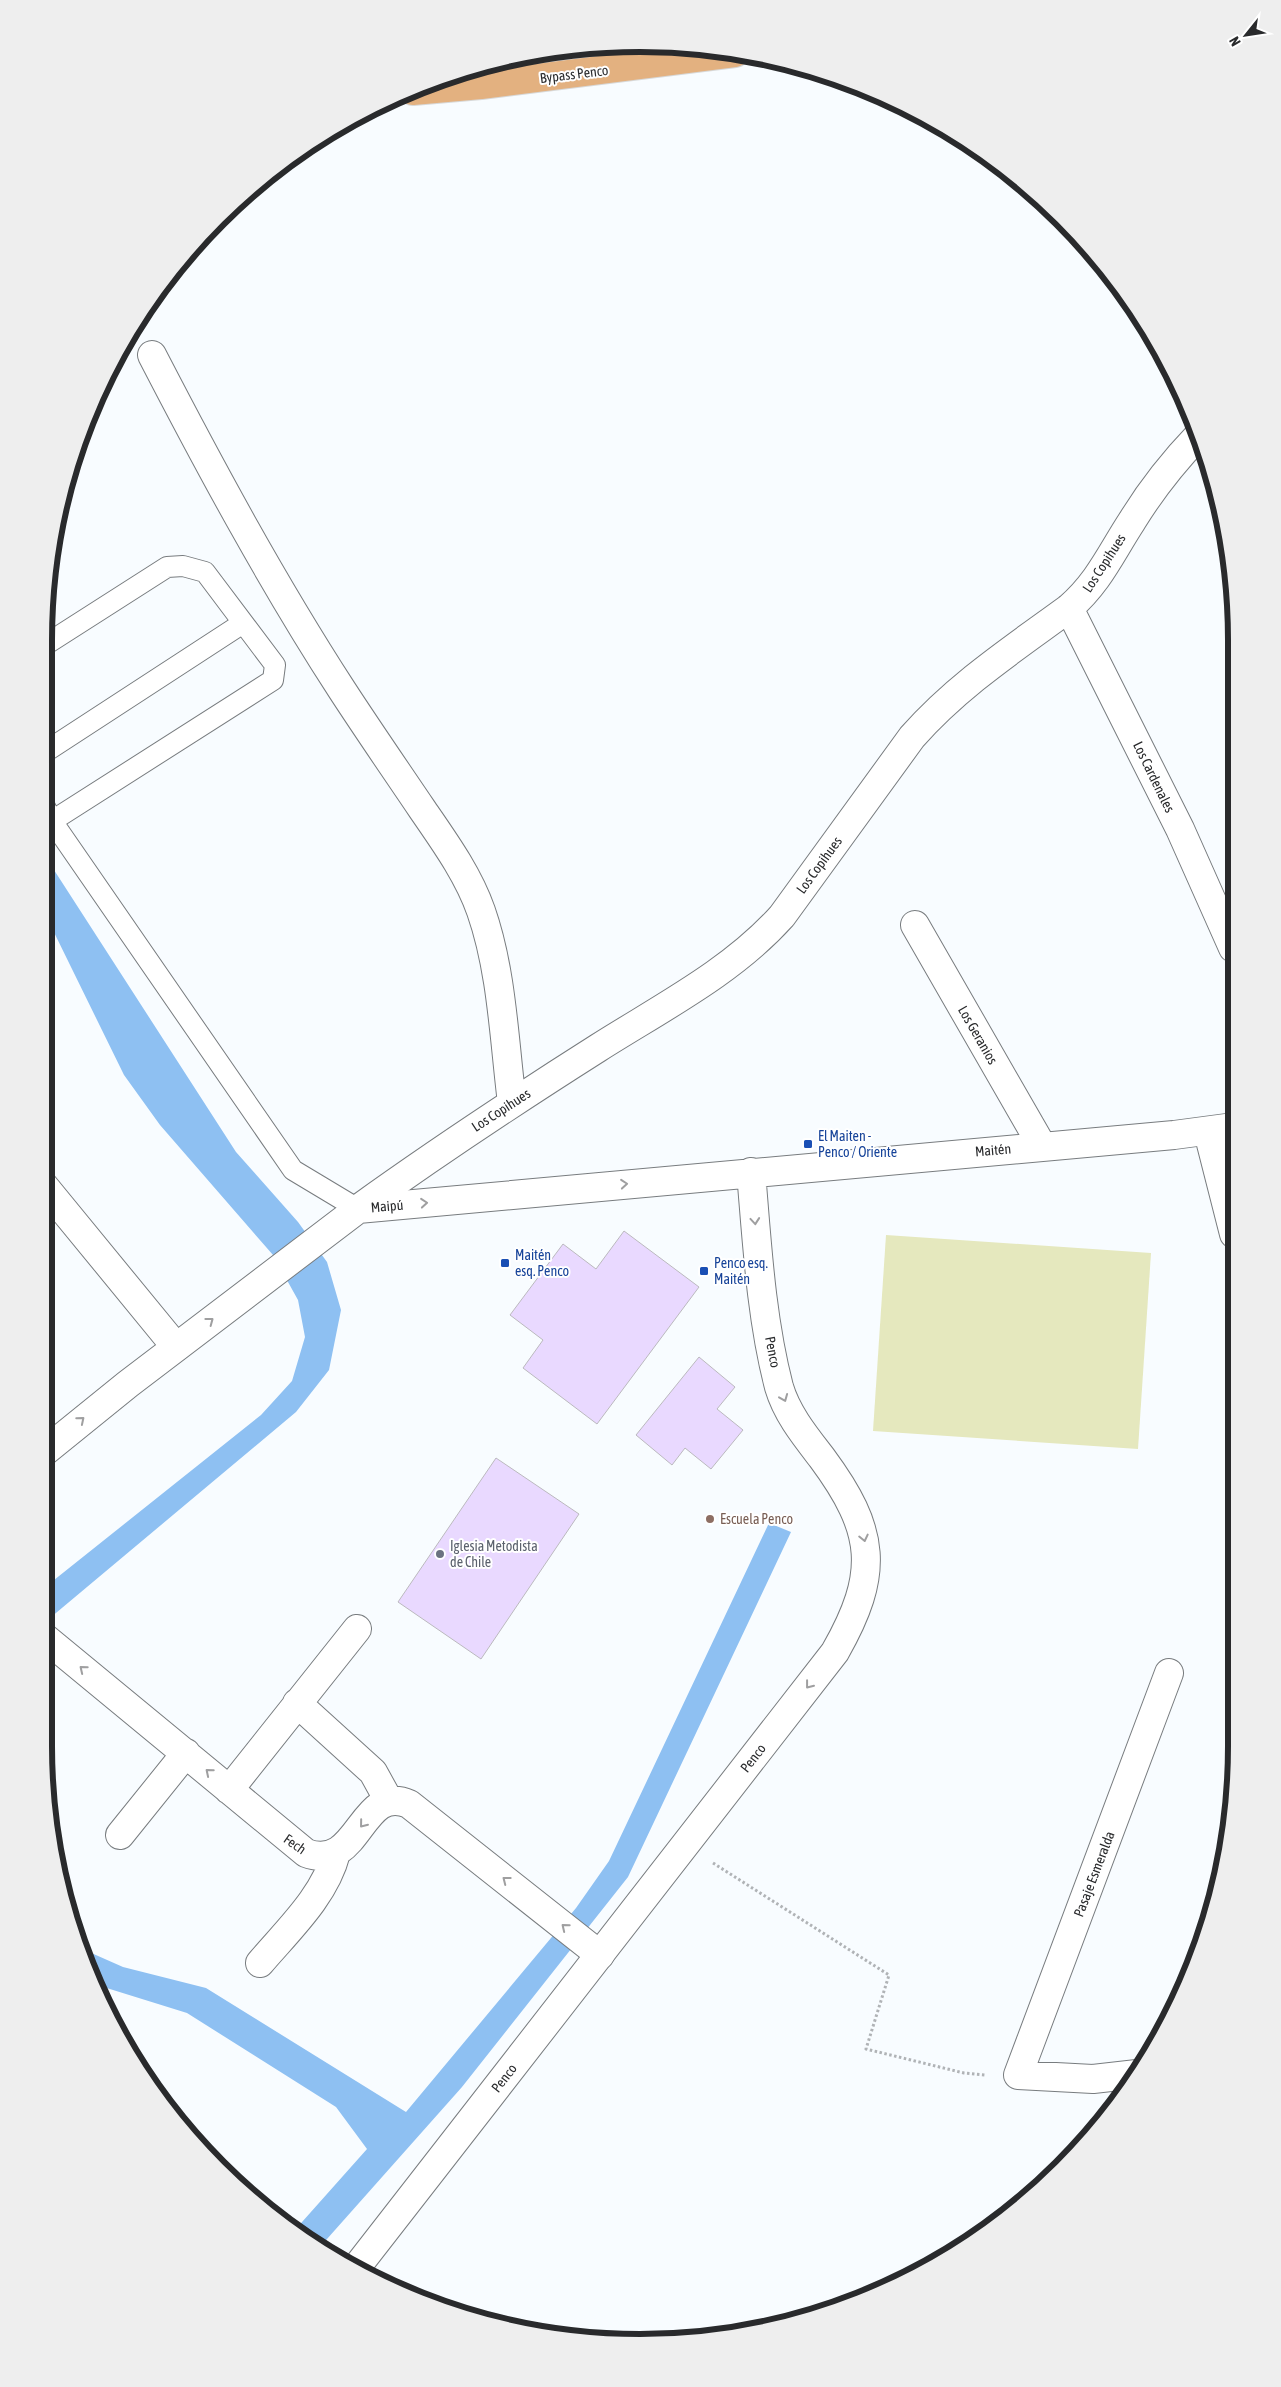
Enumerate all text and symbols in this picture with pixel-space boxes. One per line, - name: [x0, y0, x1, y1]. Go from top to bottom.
- north arrow: [1221, 10, 1271, 60]
- text: N: [1226, 34, 1244, 49]
- street label: Bypass Penco: [539, 62, 609, 86]
- street label: Los Copihues: [1079, 531, 1129, 595]
- street label: Los Cardenales: [1130, 739, 1178, 815]
- street label: Los Copihues: [793, 833, 845, 897]
- street label: Los Geranios: [955, 1003, 1001, 1067]
- street label: Los Copihues: [469, 1085, 533, 1135]
- place label: El Maiten - Penco / Oriente: [818, 1128, 897, 1160]
- marker: El Maiten - Penco / Oriente: [802, 1138, 814, 1150]
- street label: Maitén: [974, 1140, 1012, 1160]
- one-way arrow: [620, 1179, 628, 1190]
- street label: Maipú: [370, 1197, 404, 1215]
- one-way arrow: [420, 1198, 428, 1209]
- one-way arrow: [749, 1217, 760, 1225]
- place label: Maitén esq. Penco: [515, 1247, 569, 1279]
- place label: Penco esq. Maitén: [714, 1255, 768, 1287]
- marker: Maitén esq. Penco: [499, 1257, 511, 1269]
- marker: Penco esq. Maitén: [698, 1265, 710, 1277]
- one-way arrow: [204, 1318, 214, 1327]
- street label: Penco: [762, 1335, 784, 1369]
- one-way arrow: [778, 1393, 788, 1402]
- one-way arrow: [76, 1417, 85, 1426]
- place label: Escuela Penco: [720, 1511, 793, 1527]
- marker: Escuela Penco: [704, 1513, 716, 1525]
- one-way arrow: [858, 1534, 869, 1543]
- place label: Iglesia Metodista de Chile: [450, 1538, 538, 1570]
- marker: Iglesia Metodista de Chile: [434, 1548, 446, 1560]
- one-way arrow: [80, 1667, 89, 1675]
- one-way arrow: [807, 1679, 815, 1688]
- street label: Penco: [737, 1741, 769, 1775]
- one-way arrow: [205, 1769, 214, 1778]
- one-way arrow: [359, 1819, 368, 1828]
- street label: Pasaje Esmeralda: [1070, 1829, 1118, 1919]
- street label: Fech: [281, 1831, 309, 1857]
- one-way arrow: [502, 1877, 511, 1886]
- one-way arrow: [562, 1925, 571, 1933]
- street label: Penco: [488, 2061, 520, 2095]

